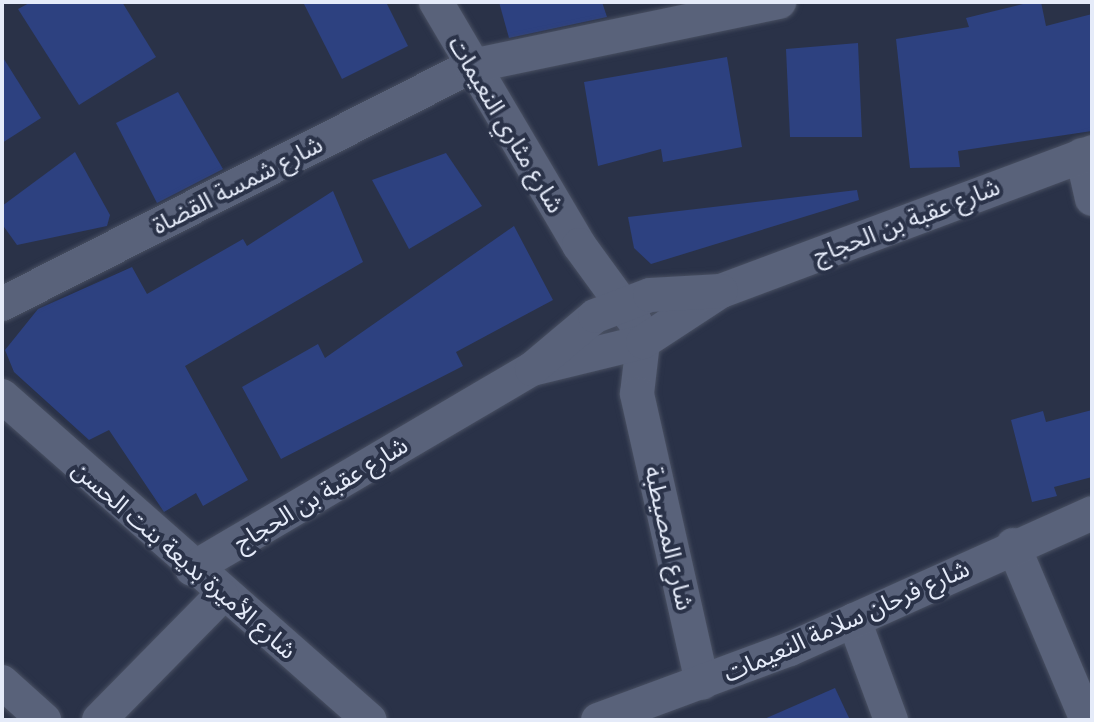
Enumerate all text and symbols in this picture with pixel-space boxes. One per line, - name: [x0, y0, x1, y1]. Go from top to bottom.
- street label: شارع مثاري النعيمات: [443, 30, 571, 218]
- street label: شارع شمسة القضاة: [147, 129, 327, 239]
- street label: شارع عقبة بن الحجاج: [808, 171, 1004, 269]
- street label: شارع عقبة بن الحجاج: [228, 430, 412, 556]
- street label: شارع الأميرة بديعة بنت الحسن: [67, 454, 303, 664]
- street label: شارع المصيطبة: [639, 463, 701, 613]
- street label: شارع فرحان سلامة النعيمات: [719, 553, 973, 687]

